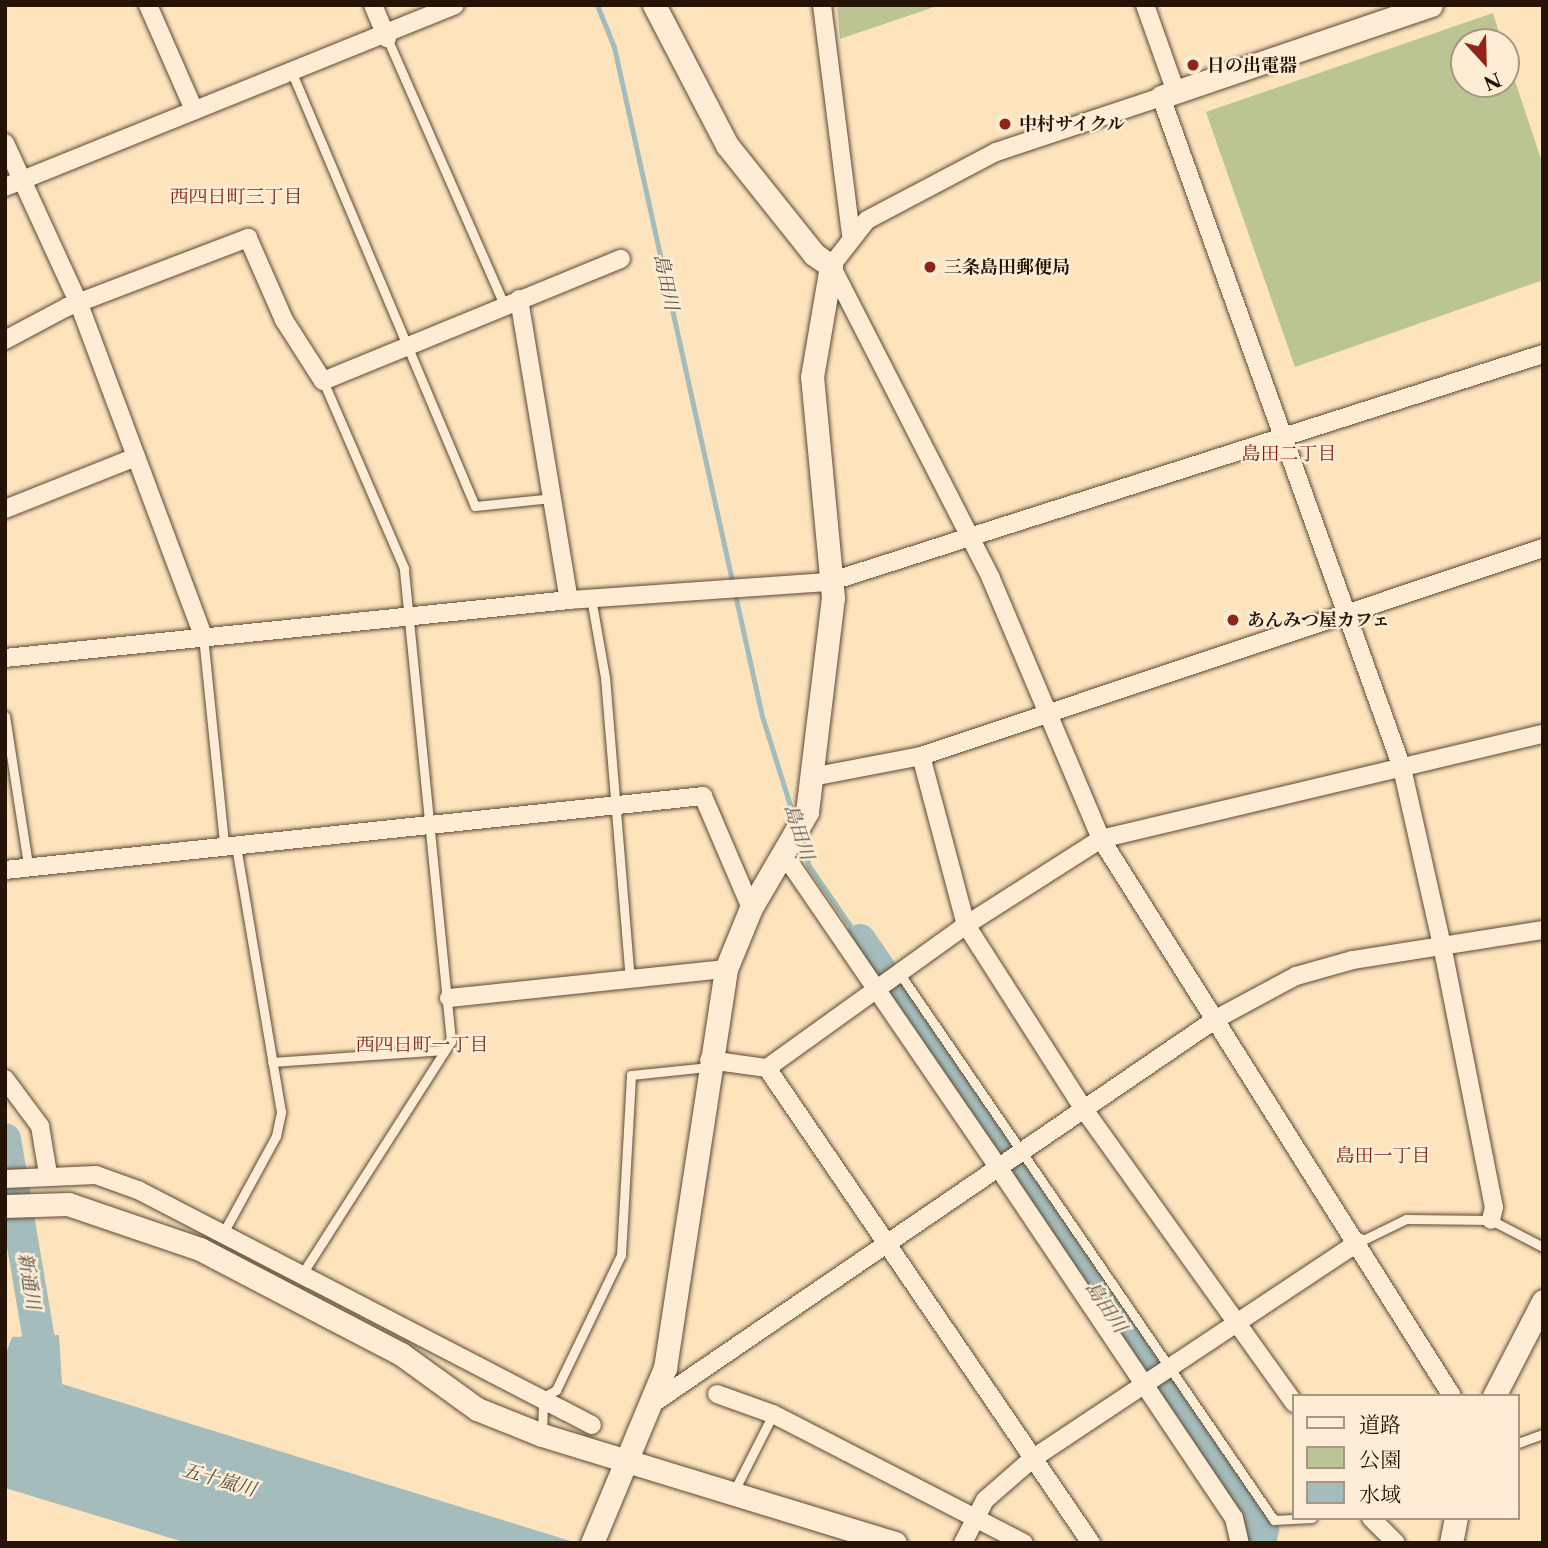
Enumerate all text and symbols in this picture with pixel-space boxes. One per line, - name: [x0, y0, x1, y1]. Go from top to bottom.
- north arrow: [1450, 28, 1520, 98]
- place label: 日の出電器: [1207, 54, 1297, 76]
- marker: 日の出電器: [1185, 57, 1201, 73]
- text: N: [1480, 67, 1504, 95]
- place label: 中村サイクル: [1019, 113, 1127, 135]
- marker: 中村サイクル: [997, 116, 1013, 132]
- district label: 西四日町三丁目: [170, 186, 302, 208]
- water label: 島田川: [649, 252, 683, 312]
- place label: 三条島田郵便局: [944, 256, 1070, 278]
- marker: 三条島田郵便局: [922, 259, 938, 275]
- district label: 島田二丁目: [1242, 443, 1336, 465]
- place label: あんみつ屋カフェ: [1247, 609, 1391, 631]
- marker: あんみつ屋カフェ: [1225, 612, 1241, 628]
- water label: 島田川: [779, 801, 819, 863]
- district label: 西四日町一丁目: [356, 1034, 488, 1056]
- district label: 島田一丁目: [1336, 1145, 1430, 1167]
- water label: 新通川: [13, 1251, 45, 1311]
- water label: 島田川: [1081, 1277, 1131, 1337]
- legend: [1292, 1394, 1520, 1520]
- text: 道路: [1359, 1412, 1401, 1437]
- text: 公園: [1359, 1447, 1401, 1472]
- water label: 五十嵐川: [179, 1459, 259, 1501]
- text: 水域: [1359, 1482, 1401, 1507]

